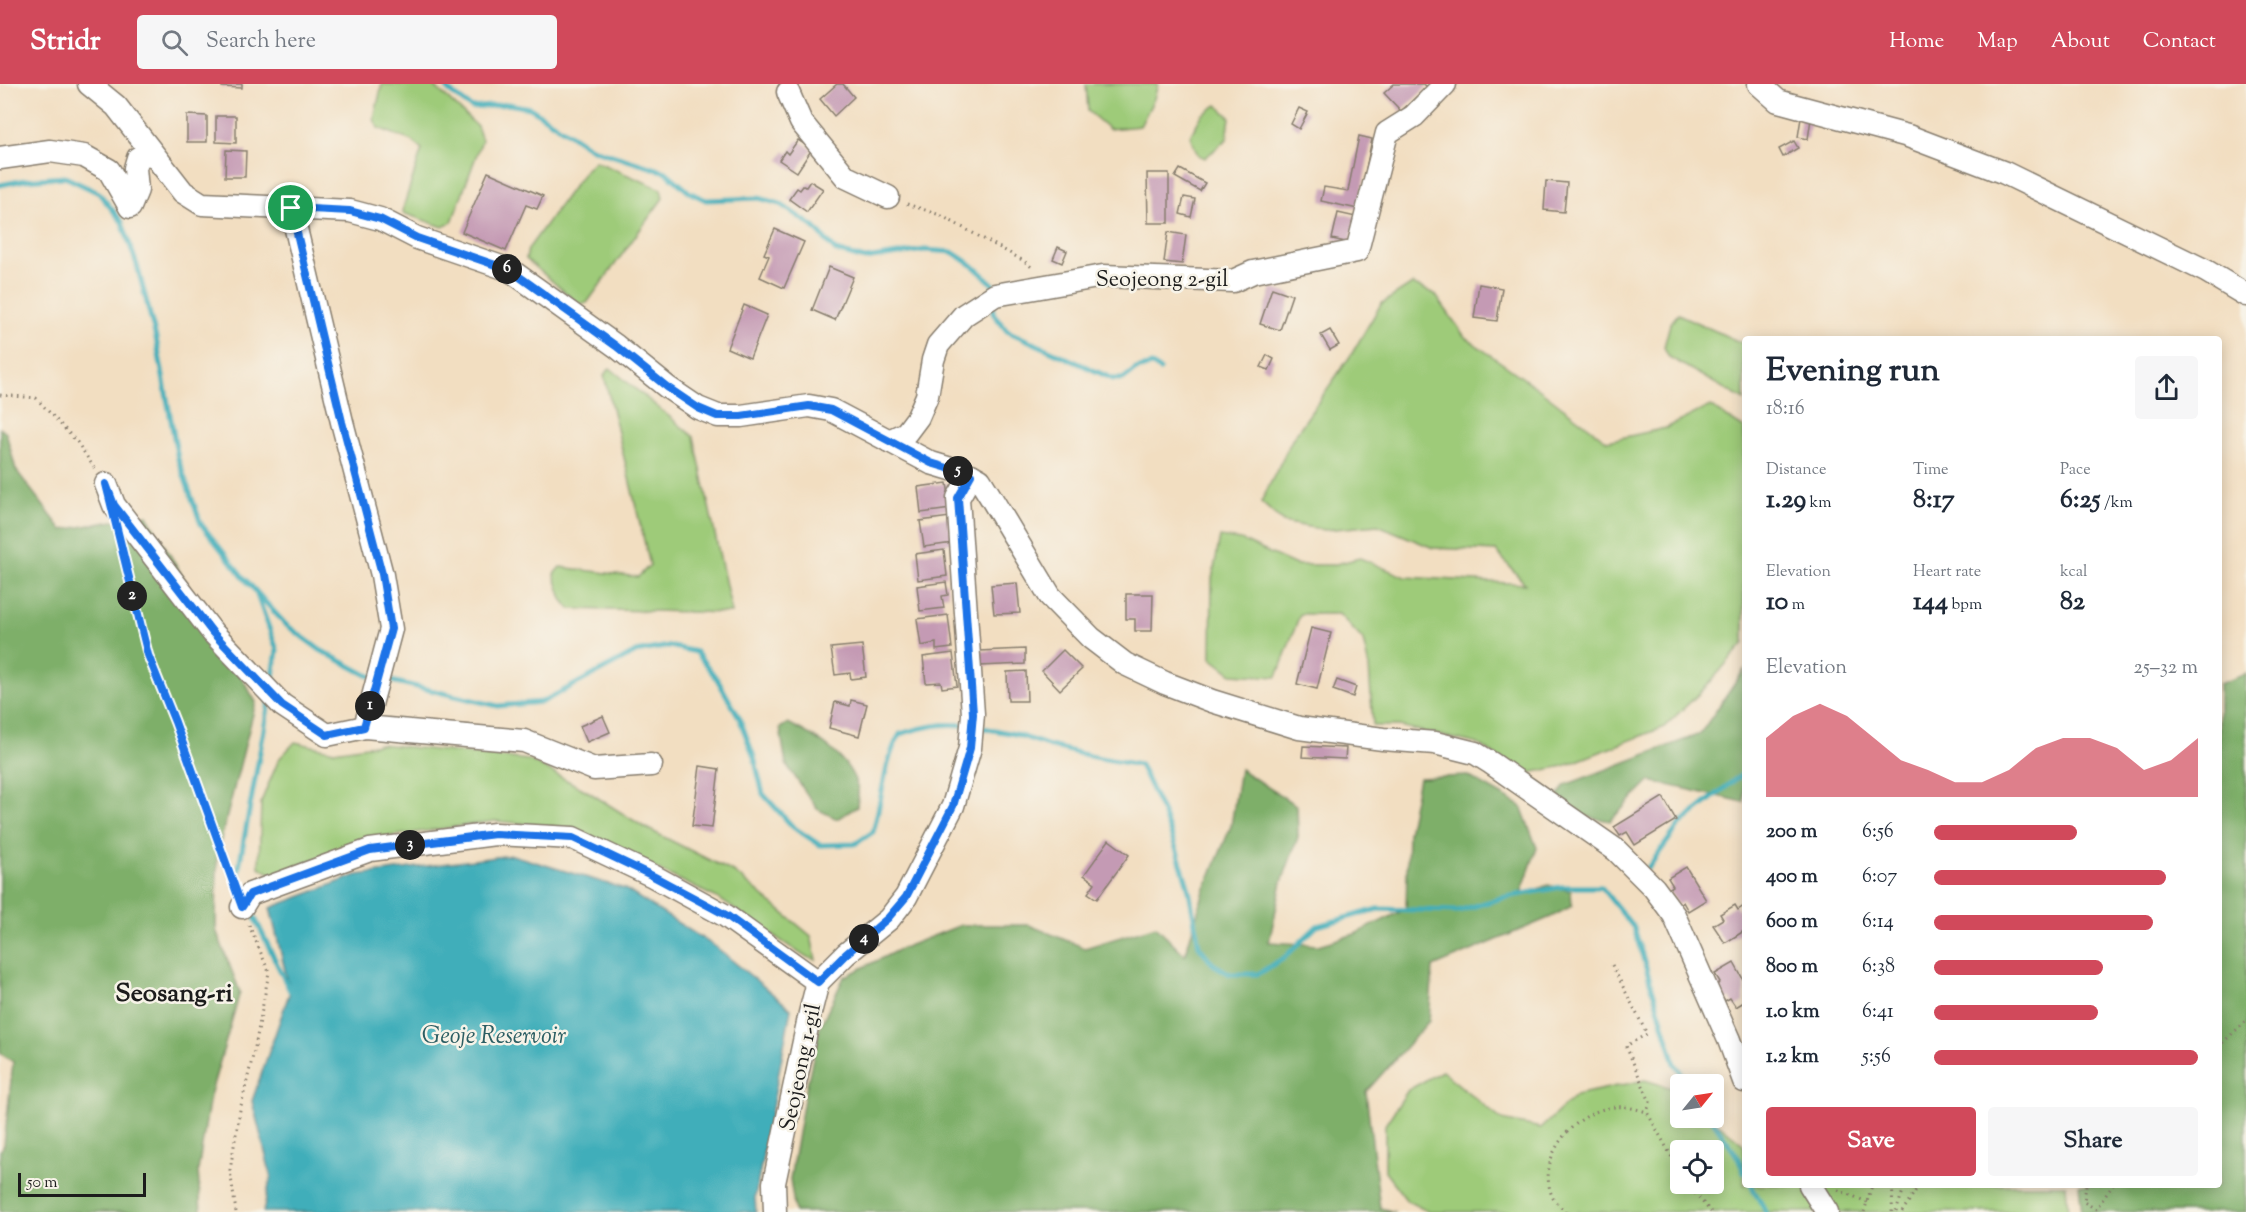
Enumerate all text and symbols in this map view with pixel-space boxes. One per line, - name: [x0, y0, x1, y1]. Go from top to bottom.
- search box: [137, 15, 557, 69]
- text: Stridr: [30, 22, 101, 62]
- icon: search: [158, 26, 191, 59]
- text: Search here: [206, 26, 316, 58]
- text: Home: [1889, 27, 1944, 57]
- text: Map: [1977, 27, 2018, 57]
- text: About: [2051, 27, 2110, 57]
- text: Contact: [2143, 27, 2216, 57]
- pin: [265, 182, 316, 233]
- icon: arrive: [274, 191, 307, 224]
- pin: 6: [492, 254, 522, 284]
- text: 6: [503, 257, 511, 280]
- street label: Seojeong 2-gil: [1096, 265, 1228, 297]
- text: Evening run: [1766, 348, 1940, 396]
- button: share: [2135, 356, 2198, 419]
- text: 18:16: [1766, 395, 1805, 424]
- pin: 5: [943, 456, 973, 486]
- text: 5: [955, 459, 961, 482]
- text: Distance: [1766, 459, 1826, 482]
- text: Time: [1913, 459, 1949, 482]
- text: Pace: [2060, 459, 2091, 482]
- text: 1.29: [1766, 482, 1806, 519]
- text: 8:17: [1913, 482, 1955, 519]
- text: 6:25: [2060, 482, 2100, 519]
- text: km: [1806, 492, 1832, 515]
- text: /km: [2100, 492, 2133, 515]
- text: Elevation: [1766, 561, 1831, 584]
- text: Heart rate: [1913, 561, 1981, 584]
- text: kcal: [2060, 561, 2088, 584]
- pin: 2: [117, 581, 147, 611]
- text: 2: [128, 584, 136, 607]
- text: 10: [1766, 584, 1788, 621]
- text: 144: [1913, 584, 1948, 621]
- text: 82: [2060, 584, 2085, 621]
- text: m: [1788, 594, 1805, 617]
- text: bpm: [1948, 594, 1982, 617]
- text: Elevation: [1766, 654, 1847, 683]
- text: 25–32 m: [2134, 654, 2198, 683]
- pin: 1: [355, 691, 385, 721]
- text: 1: [367, 694, 373, 717]
- text: 200 m: [1766, 818, 1817, 847]
- text: 6:56: [1862, 818, 1894, 847]
- pin: 3: [395, 830, 425, 860]
- text: 3: [407, 833, 413, 856]
- text: 400 m: [1766, 863, 1818, 892]
- text: 6:07: [1862, 863, 1897, 892]
- text: 600 m: [1766, 908, 1818, 937]
- text: 6:14: [1862, 908, 1894, 937]
- pin: 4: [849, 924, 879, 954]
- text: 4: [860, 927, 868, 950]
- text: 800 m: [1766, 953, 1818, 982]
- text: 6:38: [1862, 953, 1895, 982]
- district label: Seosang-ri: [115, 976, 233, 1013]
- text: 1.0 km: [1766, 998, 1820, 1027]
- text: 6:41: [1862, 998, 1894, 1027]
- street label: Seojeong 1-gil: [773, 1001, 831, 1134]
- water label: Geoje Reservoir: [422, 1020, 567, 1054]
- text: 1.2 km: [1766, 1043, 1819, 1072]
- text: 5:56: [1862, 1043, 1891, 1072]
- north arrow: [1670, 1074, 1724, 1128]
- map controls: [1670, 1074, 1724, 1194]
- button: Save: [1766, 1107, 1976, 1176]
- button: Share: [1988, 1107, 2198, 1176]
- button: locate: [1670, 1140, 1724, 1194]
- scale bar: [18, 1170, 146, 1198]
- text: 50 m: [27, 1172, 58, 1195]

